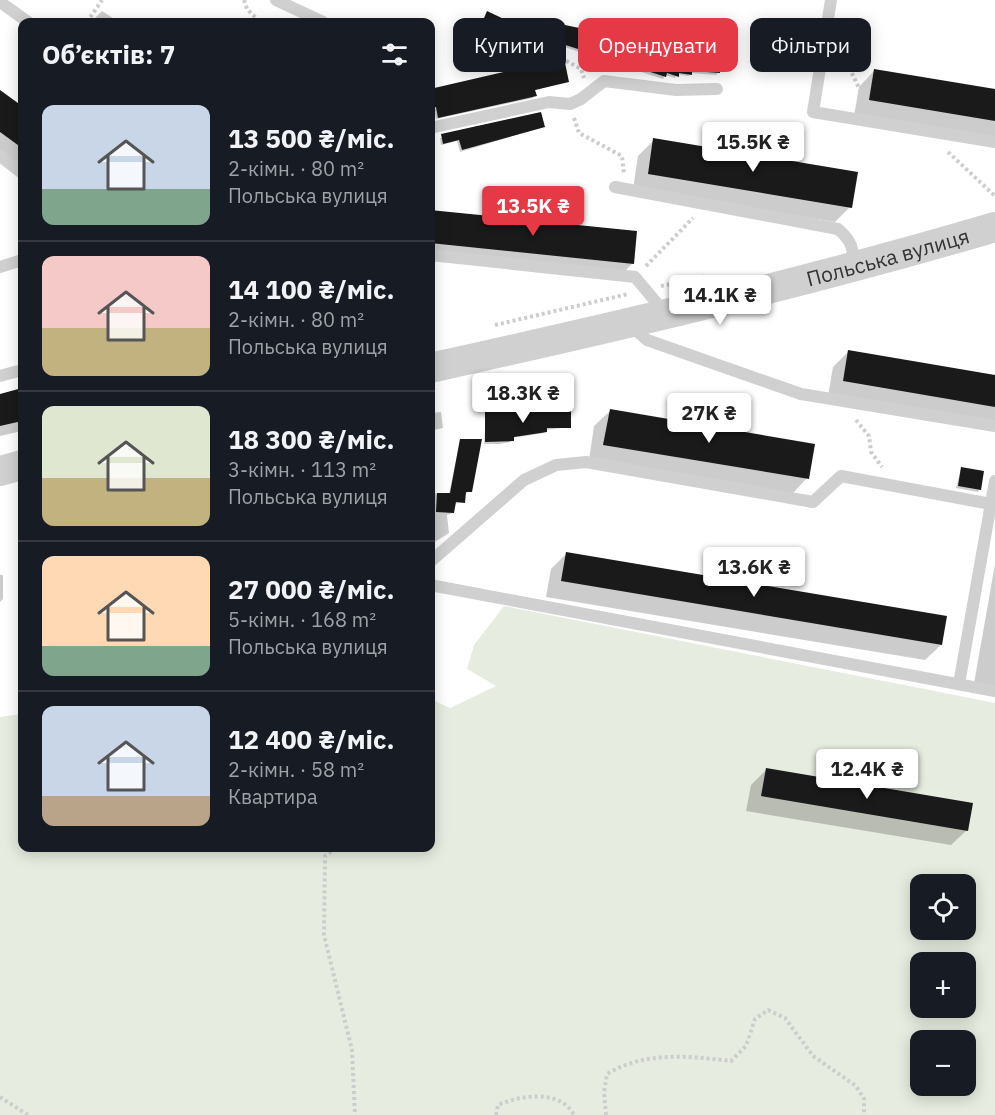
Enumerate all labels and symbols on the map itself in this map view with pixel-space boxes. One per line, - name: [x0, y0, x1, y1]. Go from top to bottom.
- pin: 15.5K ₴: [698, 122, 808, 173]
- pin: 13.5K ₴: [478, 186, 588, 237]
- street label: Польська вулиця: [803, 221, 972, 293]
- pin: 14.1K ₴: [665, 275, 775, 326]
- pin: 18.3K ₴: [468, 373, 578, 424]
- pin: 27K ₴: [667, 393, 751, 444]
- pin: 13.6K ₴: [699, 547, 809, 598]
- pin: 12.4K ₴: [812, 749, 922, 800]

